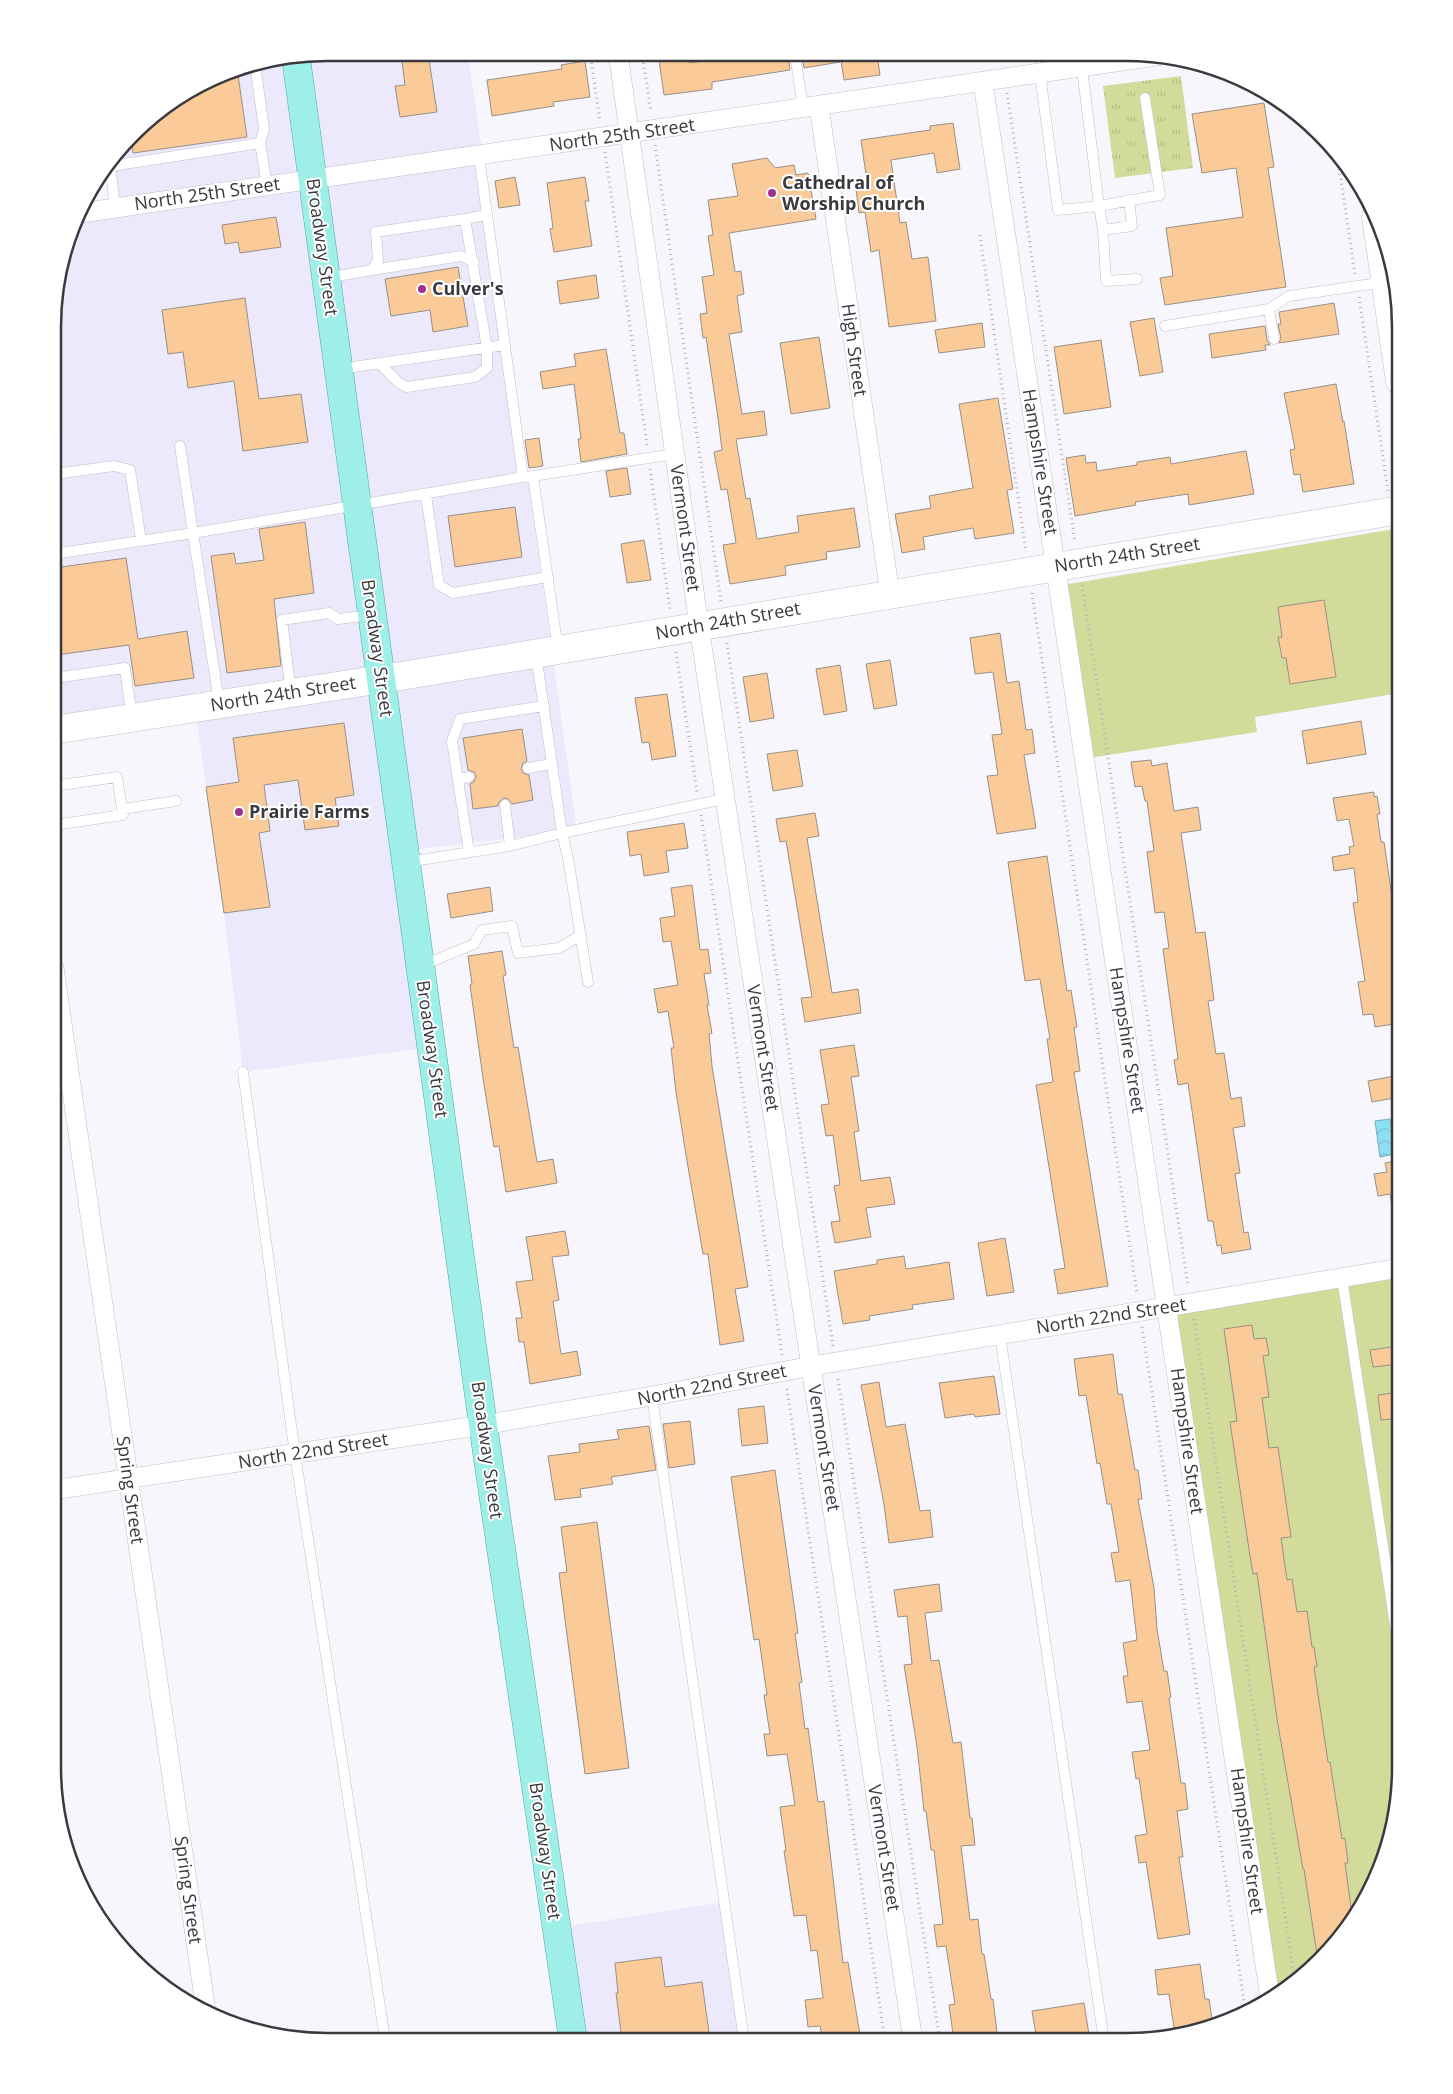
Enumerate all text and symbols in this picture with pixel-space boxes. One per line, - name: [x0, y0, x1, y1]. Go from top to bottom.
- street label: North 25th Street: [547, 112, 696, 156]
- place label: Cathedral of Worship Church: [782, 170, 925, 215]
- street label: North 25th Street: [132, 171, 281, 215]
- street label: Broadway Street: [301, 176, 345, 317]
- marker: Cathedral of Worship Church: [766, 187, 778, 199]
- place label: Culver's: [432, 276, 504, 300]
- marker: Culver's: [416, 283, 428, 295]
- street label: High Street: [837, 302, 873, 398]
- street label: Hampshire Street: [1018, 387, 1064, 537]
- street label: Vermont Street: [665, 463, 707, 593]
- street label: North 24th Street: [1052, 531, 1201, 577]
- street label: Broadway Street: [356, 577, 400, 718]
- street label: North 24th Street: [653, 595, 802, 645]
- street label: North 24th Street: [208, 670, 357, 716]
- place label: Prairie Farms: [249, 799, 369, 823]
- marker: Prairie Farms: [233, 806, 245, 818]
- street label: Hampshire Street: [1105, 965, 1151, 1115]
- street label: Broadway Street: [411, 978, 455, 1119]
- street label: Vermont Street: [742, 983, 786, 1113]
- street label: North 22nd Street: [1034, 1291, 1188, 1339]
- street label: North 22nd Street: [635, 1358, 788, 1410]
- street label: Hampshire Street: [1166, 1366, 1210, 1516]
- street label: Broadway Street: [466, 1379, 510, 1520]
- street label: Vermont Street: [803, 1383, 847, 1513]
- street label: North 22nd Street: [236, 1426, 390, 1474]
- street label: Spring Street: [112, 1434, 150, 1545]
- street label: Hampshire Street: [1226, 1766, 1270, 1916]
- street label: Broadway Street: [524, 1780, 568, 1921]
- street label: Vermont Street: [863, 1783, 907, 1913]
- street label: Spring Street: [170, 1834, 208, 1945]

